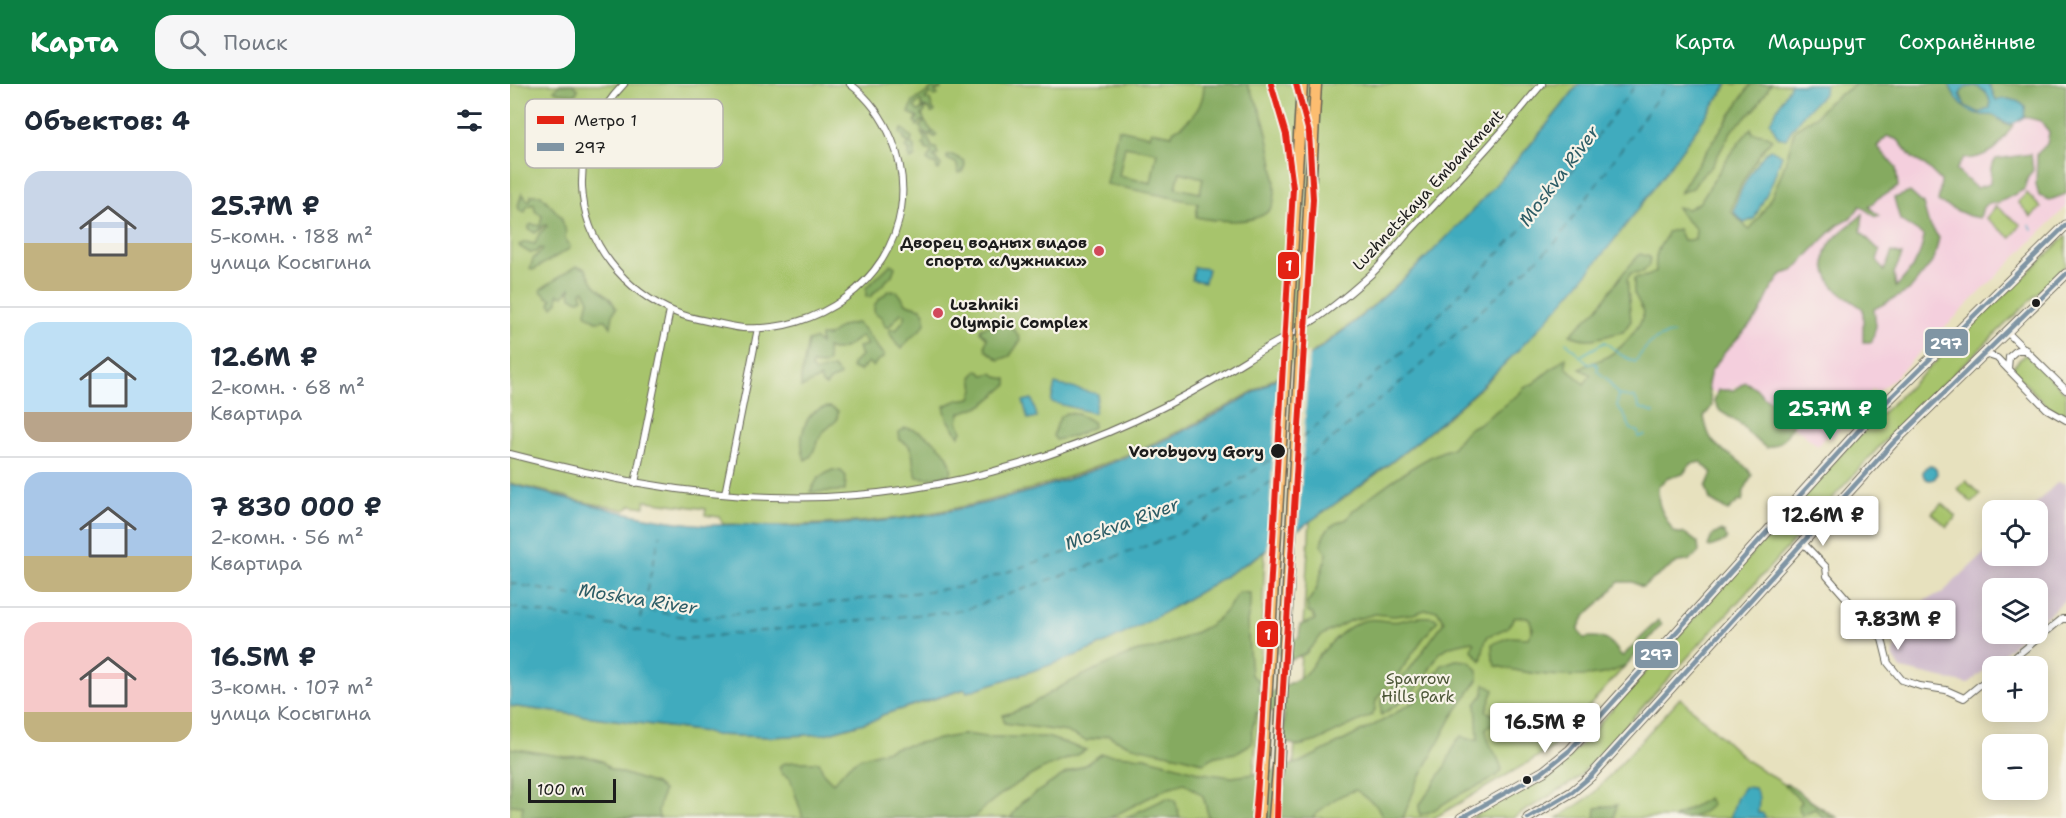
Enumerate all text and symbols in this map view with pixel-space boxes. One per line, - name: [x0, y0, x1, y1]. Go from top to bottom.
- search box: [155, 15, 575, 69]
- text: Карта: [30, 23, 119, 61]
- icon: search: [176, 26, 209, 59]
- text: Поиск: [224, 28, 288, 57]
- text: Карта: [1675, 28, 1735, 56]
- text: Маршрут: [1768, 28, 1866, 56]
- text: Сохранённые: [1899, 28, 2036, 56]
- legend: [525, 99, 723, 168]
- text: Объектов: 4: [24, 103, 190, 138]
- icon: filters: [453, 104, 486, 137]
- street label: Luzhnetskaya Embankment: [1348, 105, 1508, 275]
- text: Метро 1: [574, 110, 637, 131]
- water label: Moskva River: [1513, 121, 1605, 231]
- text: 297: [574, 137, 606, 158]
- text: 25.7M ₽: [210, 188, 320, 223]
- icon: home: [72, 195, 144, 267]
- text: 5-комн. · 188 m²: [210, 223, 373, 249]
- place label: Дворец водных видов спорта «Лужники»: [900, 232, 1087, 271]
- marker: Дворец водных видов спорта «Лужники»: [1092, 244, 1106, 258]
- text: улица Косыгина: [210, 249, 371, 275]
- line badge: 1: [1277, 251, 1300, 280]
- text: 1: [1285, 255, 1293, 276]
- place label: Luzhniki Olympic Complex: [950, 294, 1088, 333]
- unlabelled marker: [2030, 297, 2042, 309]
- marker: Luzhniki Olympic Complex: [931, 306, 945, 320]
- line badge: 297: [1924, 328, 1969, 357]
- text: 297: [1930, 333, 1962, 354]
- text: 12.6M ₽: [210, 339, 318, 374]
- icon: home: [72, 346, 144, 418]
- text: 2-комн. · 68 m²: [210, 374, 365, 400]
- pin: 25.7M ₽: [1775, 390, 1885, 441]
- text: 25.7M ₽: [1788, 396, 1872, 422]
- text: Квартира: [210, 400, 302, 426]
- place label: Vorobyovy Gory: [1129, 441, 1264, 462]
- marker: Vorobyovy Gory: [1269, 442, 1287, 460]
- text: 7 830 000 ₽: [210, 489, 382, 524]
- water label: Moskva River: [1062, 492, 1183, 556]
- icon: home: [72, 496, 144, 568]
- pin: 12.6M ₽: [1768, 496, 1878, 547]
- map controls: [1982, 500, 2048, 800]
- button: locate: [1982, 500, 2048, 566]
- text: 12.6M ₽: [1782, 502, 1865, 528]
- text: 2-комн. · 56 m²: [210, 524, 364, 550]
- text: Квартира: [210, 550, 302, 576]
- water label: Moskva River: [577, 578, 699, 620]
- button: layers: [1982, 578, 2048, 644]
- pin: 7.83M ₽: [1843, 600, 1953, 651]
- text: 7.83M ₽: [1855, 606, 1941, 632]
- line badge: 1: [1256, 620, 1279, 648]
- text: 1: [1264, 624, 1272, 645]
- text: 16.5M ₽: [210, 639, 316, 674]
- line badge: 297: [1634, 640, 1679, 669]
- text: 297: [1640, 644, 1672, 665]
- icon: home: [72, 646, 144, 718]
- button: +: [1982, 656, 2048, 722]
- park label: Sparrow Hills Park: [1381, 668, 1455, 707]
- text: 3-комн. · 107 m²: [210, 674, 374, 700]
- text: улица Косыгина: [210, 700, 371, 726]
- pin: 16.5M ₽: [1490, 703, 1600, 754]
- text: 16.5M ₽: [1504, 709, 1586, 735]
- button: −: [1982, 734, 2048, 800]
- unlabelled marker: [1521, 774, 1533, 786]
- scale bar: [528, 776, 616, 804]
- text: 100 m: [537, 779, 585, 800]

